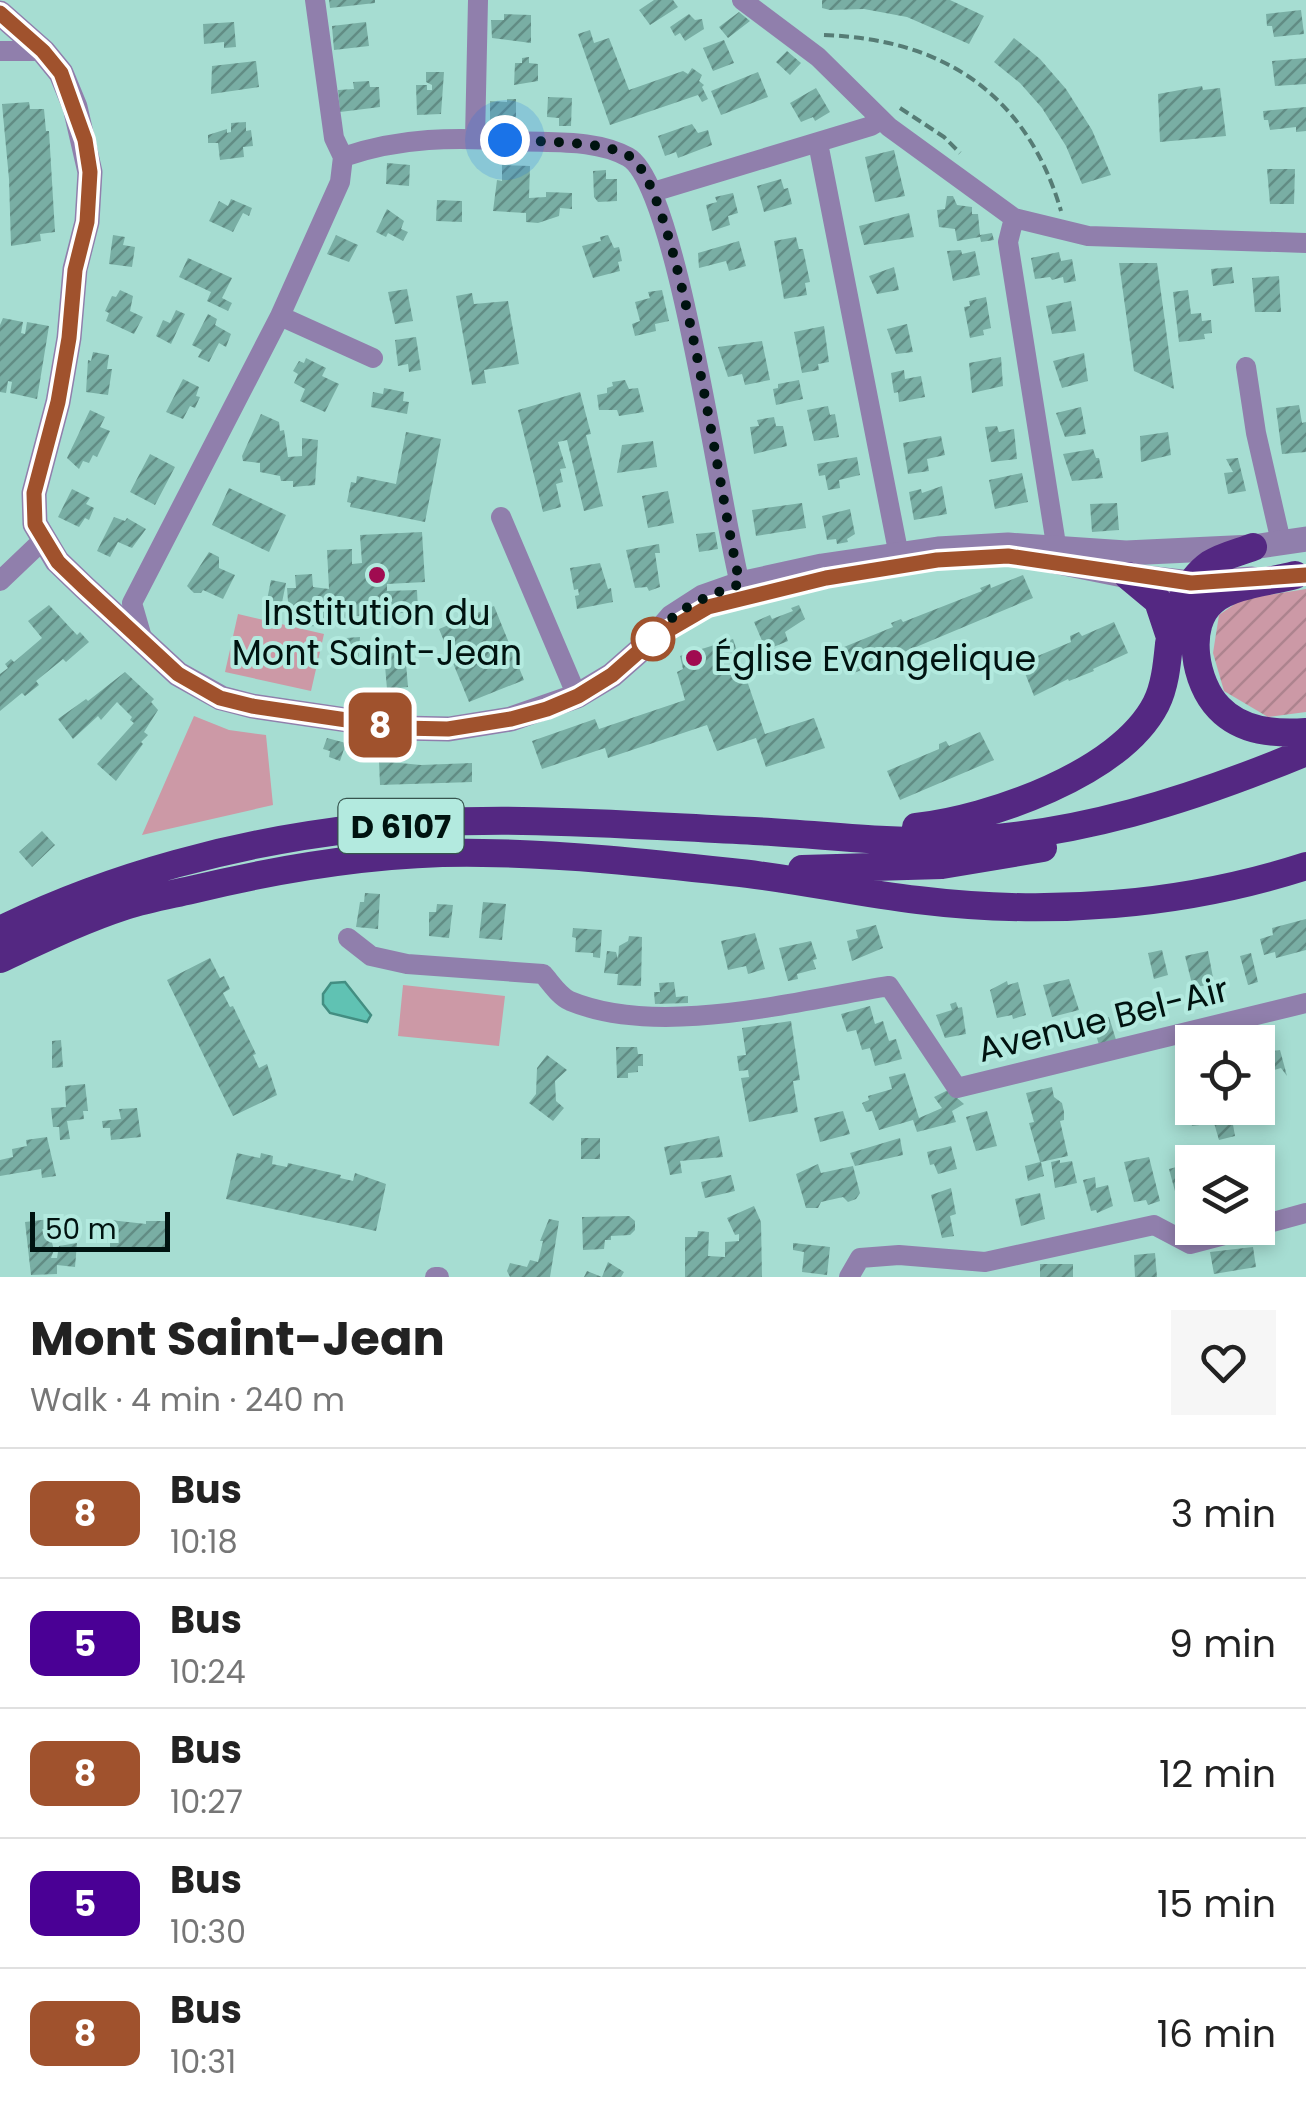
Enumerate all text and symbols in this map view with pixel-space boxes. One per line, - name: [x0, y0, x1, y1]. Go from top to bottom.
- your location: [480, 115, 530, 165]
- marker: Institution du Mont Saint-Jean: [366, 564, 388, 586]
- place label: Institution du Mont Saint-Jean: [232, 588, 522, 677]
- unlabelled marker: [632, 618, 674, 660]
- place label: Église Evangelique: [714, 634, 1036, 683]
- marker: Église Evangelique: [683, 647, 705, 669]
- line badge: 8: [348, 692, 412, 758]
- text: 8: [369, 701, 391, 750]
- road number: D 6107: [338, 799, 464, 853]
- street label: Avenue Bel-Air: [972, 964, 1234, 1074]
- map controls: [1175, 1025, 1275, 1245]
- button: locate: [1175, 1025, 1275, 1125]
- button: layers: [1175, 1145, 1275, 1245]
- scale bar: [30, 1207, 170, 1252]
- text: 50 m: [45, 1210, 116, 1249]
- text: Mont Saint-Jean: [30, 1305, 445, 1372]
- button: heart: [1171, 1310, 1276, 1415]
- text: Walk · 4 min · 240 m: [30, 1377, 345, 1422]
- text: Bus: [170, 1463, 242, 1516]
- text: 3 min: [1171, 1487, 1276, 1540]
- text: 8: [74, 1489, 96, 1538]
- text: 10:18: [170, 1519, 238, 1564]
- text: Bus: [170, 1593, 242, 1646]
- text: 9 min: [1169, 1617, 1276, 1670]
- text: 5: [74, 1619, 96, 1668]
- text: 10:24: [170, 1649, 246, 1694]
- text: Bus: [170, 1723, 242, 1776]
- text: 12 min: [1159, 1747, 1276, 1800]
- text: 8: [74, 1749, 96, 1798]
- text: 10:27: [170, 1779, 243, 1824]
- text: Bus: [170, 1853, 242, 1906]
- text: 15 min: [1157, 1877, 1276, 1930]
- text: 5: [74, 1879, 96, 1928]
- text: 10:30: [170, 1909, 246, 1954]
- text: Bus: [170, 1983, 242, 2036]
- text: 16 min: [1157, 2007, 1276, 2060]
- text: 8: [74, 2009, 96, 2058]
- text: 10:31: [170, 2039, 236, 2084]

